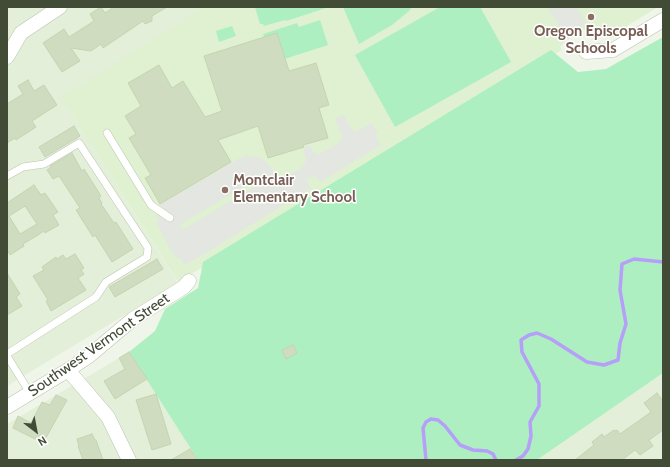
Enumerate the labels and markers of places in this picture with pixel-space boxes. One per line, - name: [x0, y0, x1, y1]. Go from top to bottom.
- marker: Oregon Episcopal Schools: [586, 12, 596, 22]
- place label: Oregon Episcopal Schools: [534, 23, 648, 58]
- place label: Montclair Elementary School: [233, 172, 356, 207]
- marker: Montclair Elementary School: [220, 185, 230, 195]

